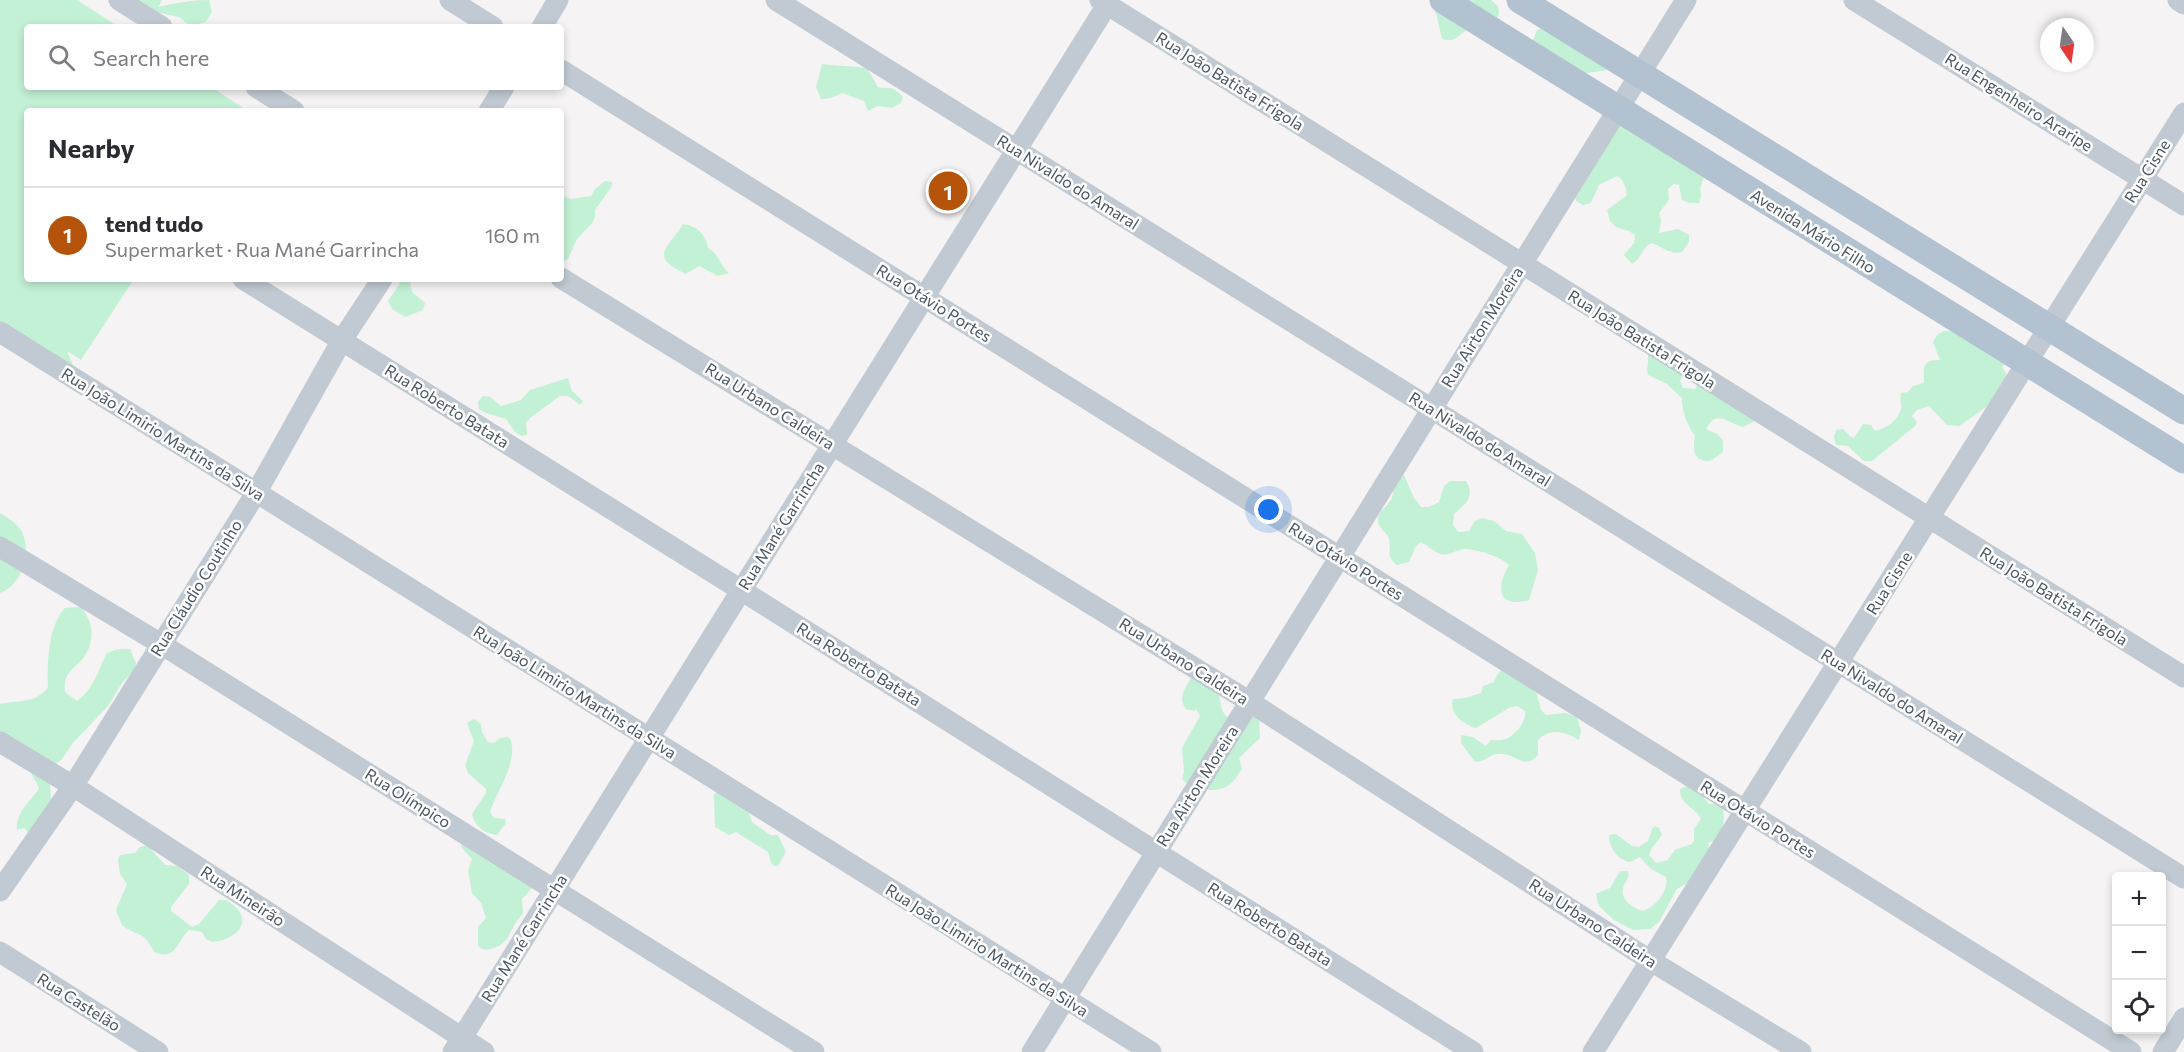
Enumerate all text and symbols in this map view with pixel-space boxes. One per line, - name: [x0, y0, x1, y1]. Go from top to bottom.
- north arrow: [2040, 18, 2094, 72]
- search box: [24, 24, 564, 90]
- street label: Rua João Batista Frigola: [1153, 27, 1308, 134]
- icon: search: [45, 41, 78, 74]
- text: Search here: [93, 44, 209, 71]
- street label: Rua Engenheiro Araripe: [1942, 48, 2097, 155]
- street label: Rua Nivaldo do Amaral: [994, 130, 1143, 233]
- text: Nearby: [48, 132, 135, 163]
- street label: Rua Cisne: [2120, 136, 2173, 206]
- pin: 1: [928, 168, 968, 213]
- street label: Avenida Mário Filho: [1747, 185, 1879, 277]
- text: tend tudo: [105, 210, 203, 237]
- text: 1: [63, 223, 72, 247]
- text: 160 m: [485, 223, 540, 247]
- text: Supermarket · Rua Mané Garrincha: [105, 237, 419, 261]
- street label: Rua Otávio Portes: [873, 260, 995, 345]
- street label: Rua Airton Moreira: [1437, 263, 1526, 391]
- street label: Rua João Batista Frigola: [1565, 285, 1720, 392]
- street label: Rua Urbano Caldeira: [702, 358, 838, 453]
- street label: Rua Roberto Batata: [382, 360, 513, 451]
- street label: Rua João Limirio Martins da Silva: [58, 363, 268, 504]
- street label: Rua Nivaldo do Amaral: [1406, 387, 1555, 490]
- street label: Rua Mané Garrincha: [734, 458, 828, 593]
- your location: [1254, 495, 1283, 524]
- street label: Rua Cláudio Coutinho: [146, 516, 245, 659]
- street label: Rua Otávio Portes: [1285, 518, 1407, 603]
- street label: Rua João Batista Frigola: [1977, 542, 2132, 649]
- street label: Rua Cisne: [1862, 548, 1915, 618]
- street label: Rua Urbano Caldeira: [1116, 613, 1252, 708]
- street label: Rua Roberto Batata: [794, 618, 925, 709]
- street label: Rua João Limirio Martins da Silva: [470, 621, 680, 762]
- street label: Rua Nivaldo do Amaral: [1818, 644, 1967, 747]
- street label: Rua Airton Moreira: [1152, 722, 1241, 850]
- street label: Rua Olímpico: [362, 764, 455, 831]
- street label: Rua Otávio Portes: [1697, 776, 1819, 861]
- street label: Rua Mineirão: [198, 861, 289, 930]
- street label: Rua Mané Garrincha: [477, 870, 571, 1005]
- map controls: [2112, 872, 2166, 1034]
- button: +: [2112, 872, 2166, 926]
- street label: Rua Urbano Caldeira: [1526, 874, 1661, 971]
- street label: Rua Roberto Batata: [1205, 878, 1336, 969]
- street label: Rua João Limirio Martins da Silva: [882, 879, 1092, 1020]
- button: −: [2112, 926, 2166, 980]
- street label: Rua Castelão: [34, 969, 124, 1035]
- button: locate: [2112, 980, 2166, 1034]

